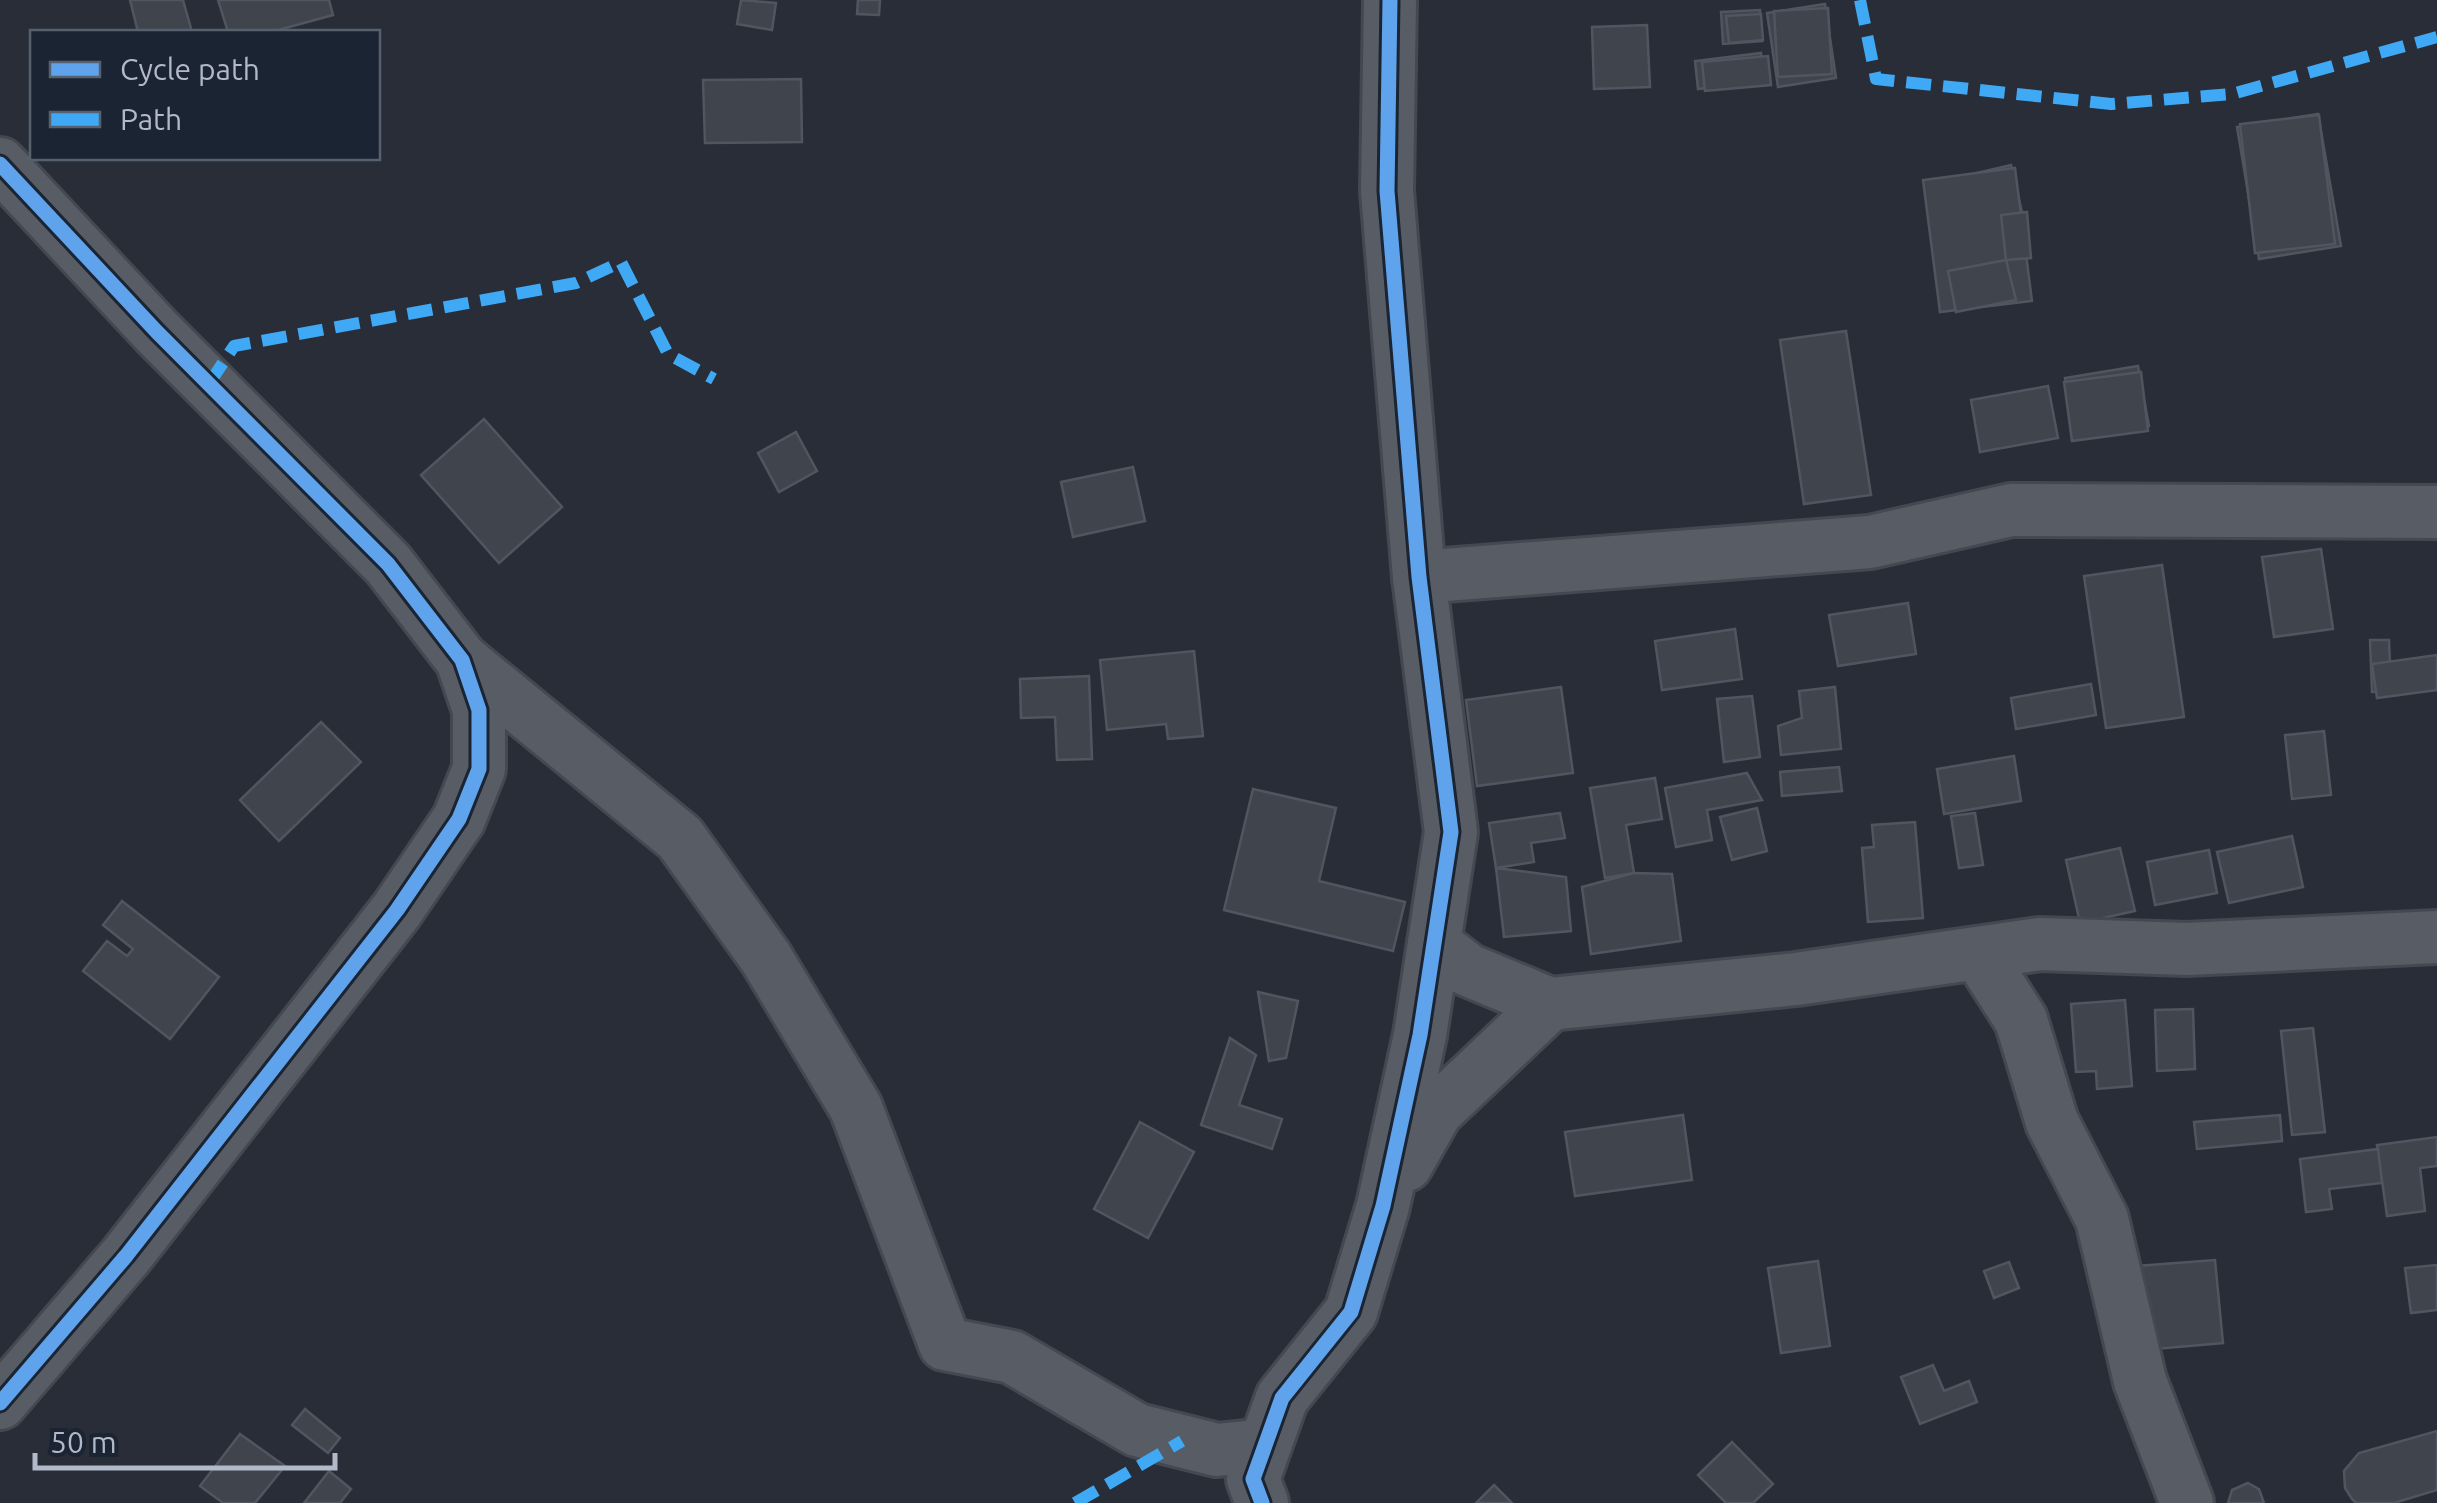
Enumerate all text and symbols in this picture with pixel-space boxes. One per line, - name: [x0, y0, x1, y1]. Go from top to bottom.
- legend: [30, 30, 380, 160]
- text: Cycle path: [120, 52, 260, 86]
- text: Path: [120, 102, 182, 136]
- scale bar: [35, 1408, 335, 1470]
- text: 50 m: [50, 1425, 117, 1459]

